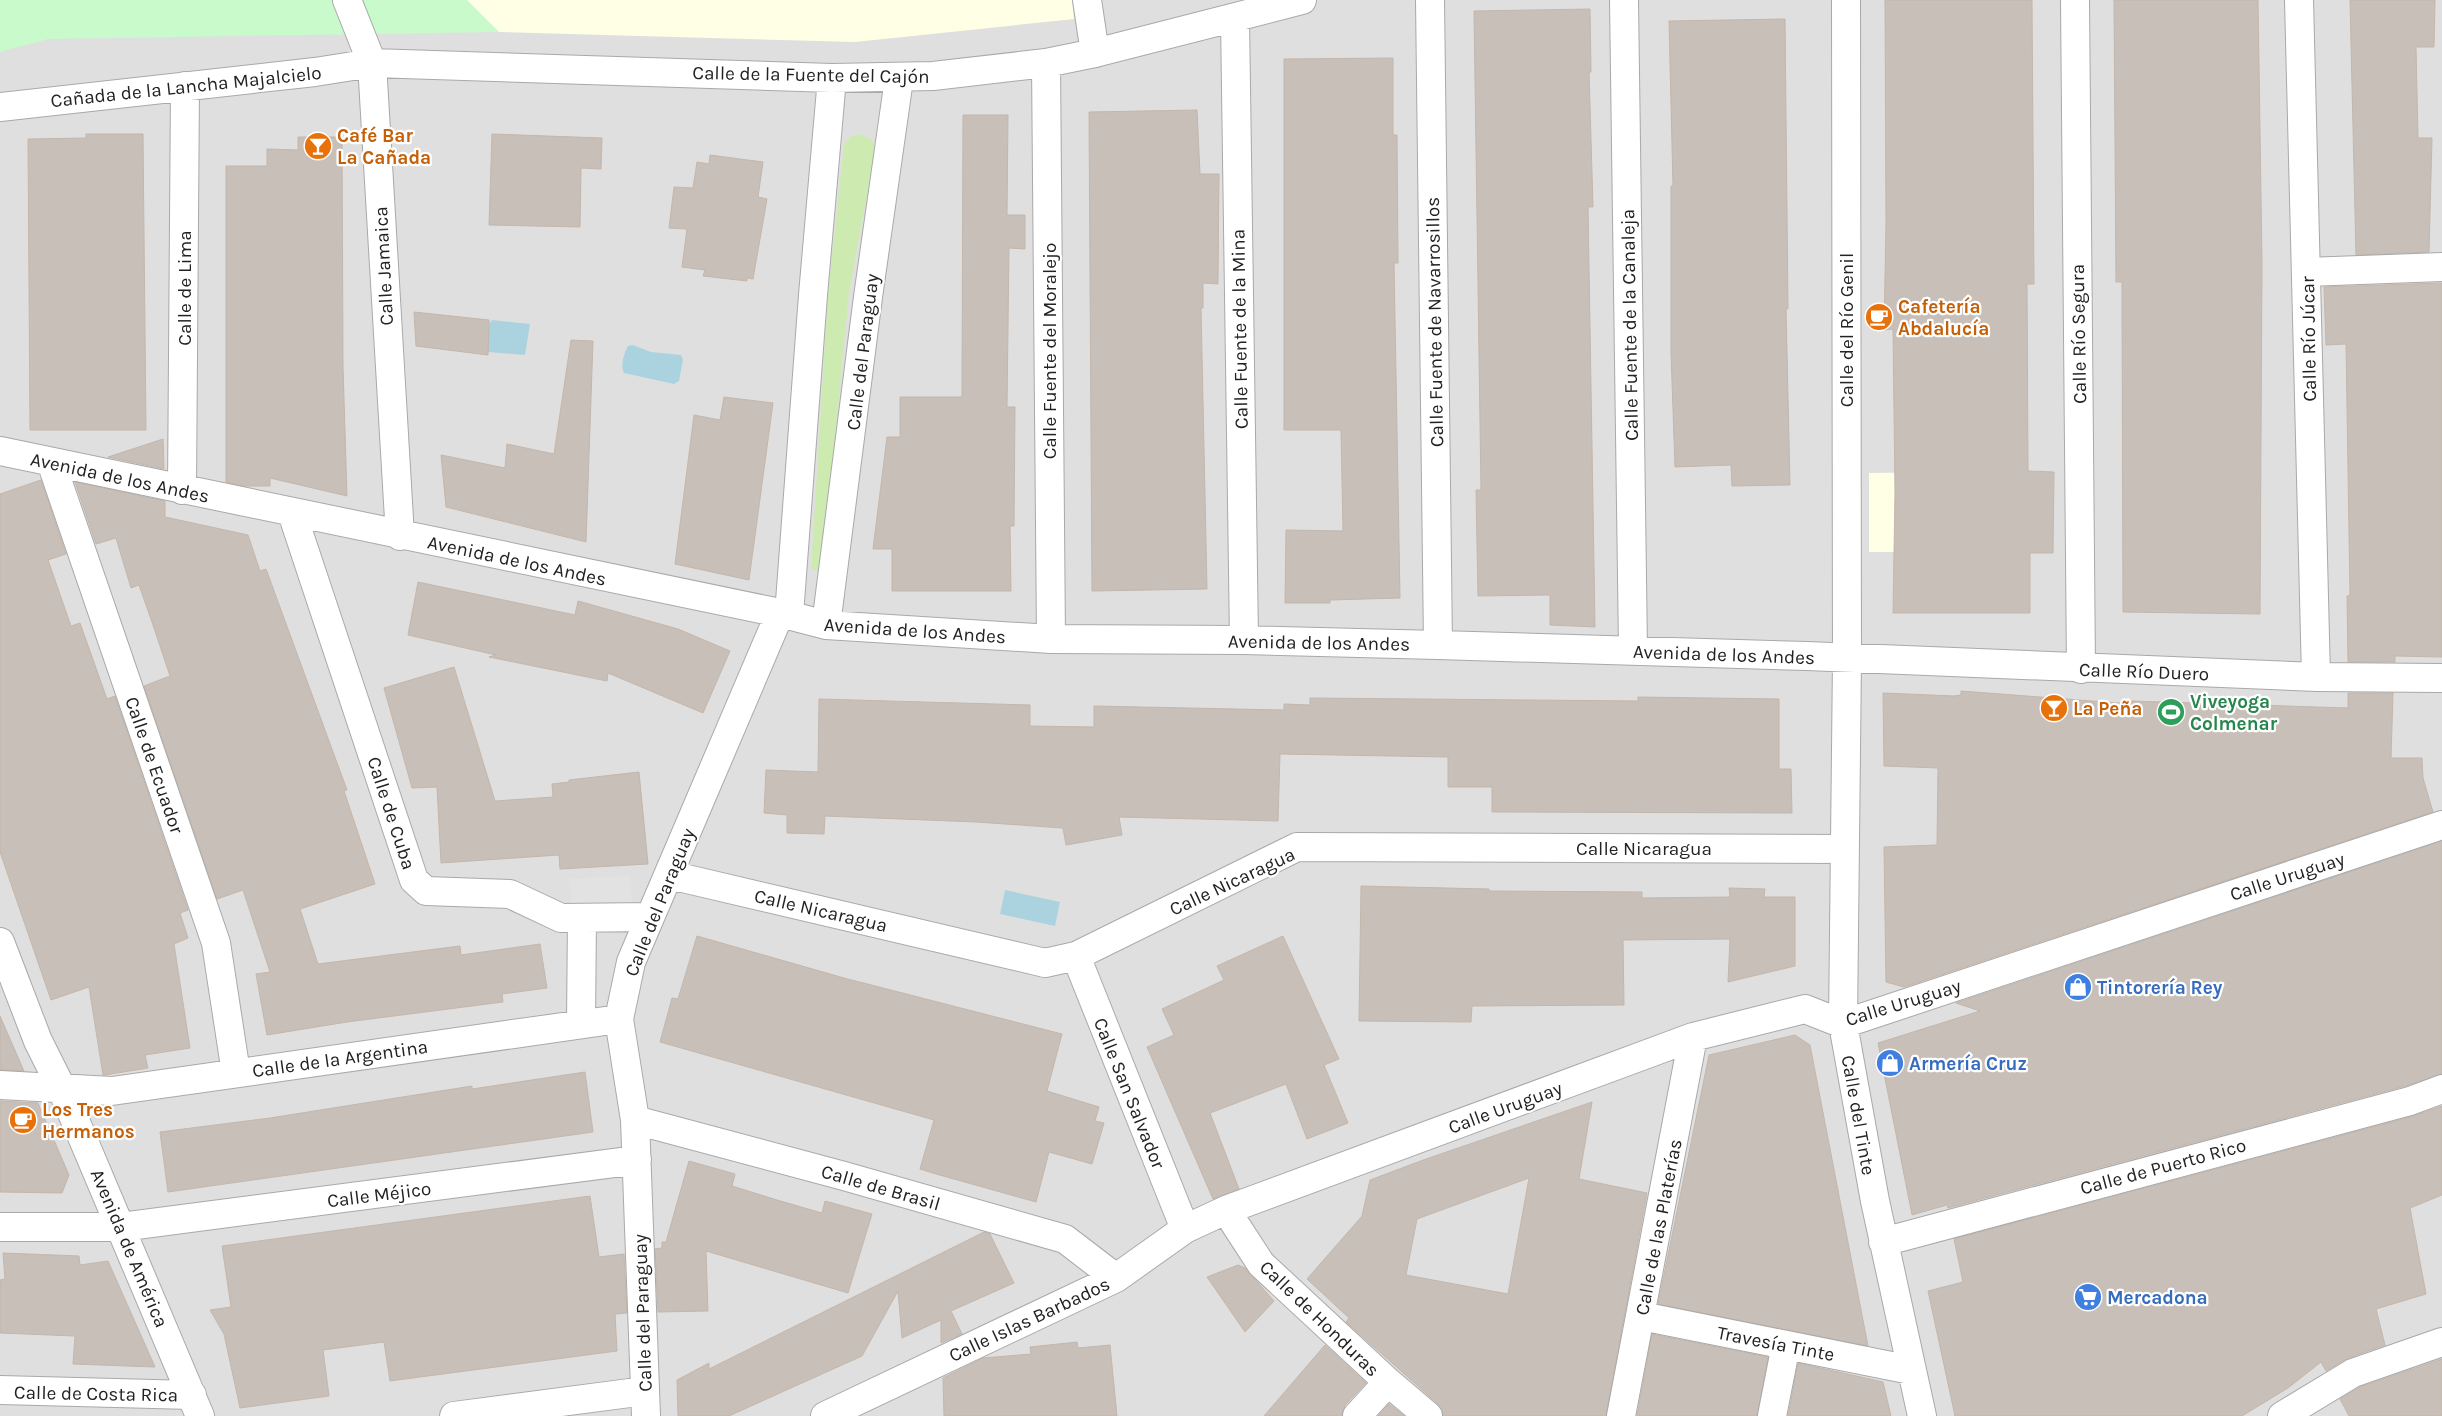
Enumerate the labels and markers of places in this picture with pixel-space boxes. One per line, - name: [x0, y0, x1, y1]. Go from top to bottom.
- place label: Café Bar La Cañada: [337, 125, 431, 169]
- bar icon: Café Bar La Cañada: [303, 131, 333, 161]
- place label: Cafetería Abdalucía: [1898, 296, 1989, 340]
- cafe icon: Cafetería Abdalucía: [1864, 302, 1894, 332]
- place label: Viveyoga Colmenar: [2190, 691, 2278, 735]
- bar icon: La Peña: [2039, 693, 2069, 723]
- sports icon: Viveyoga Colmenar: [2156, 697, 2186, 727]
- place label: La Peña: [2073, 698, 2142, 720]
- shop icon: Tintorería Rey: [2063, 972, 2093, 1002]
- place label: Tintorería Rey: [2097, 977, 2223, 999]
- shop icon: Armería Cruz: [1875, 1048, 1905, 1078]
- place label: Armería Cruz: [1909, 1053, 2027, 1075]
- place label: Los Tres Hermanos: [42, 1099, 135, 1143]
- cafe icon: Los Tres Hermanos: [8, 1105, 38, 1135]
- supermarket icon: Mercadona: [2073, 1282, 2103, 1312]
- place label: Mercadona: [2107, 1287, 2208, 1309]

